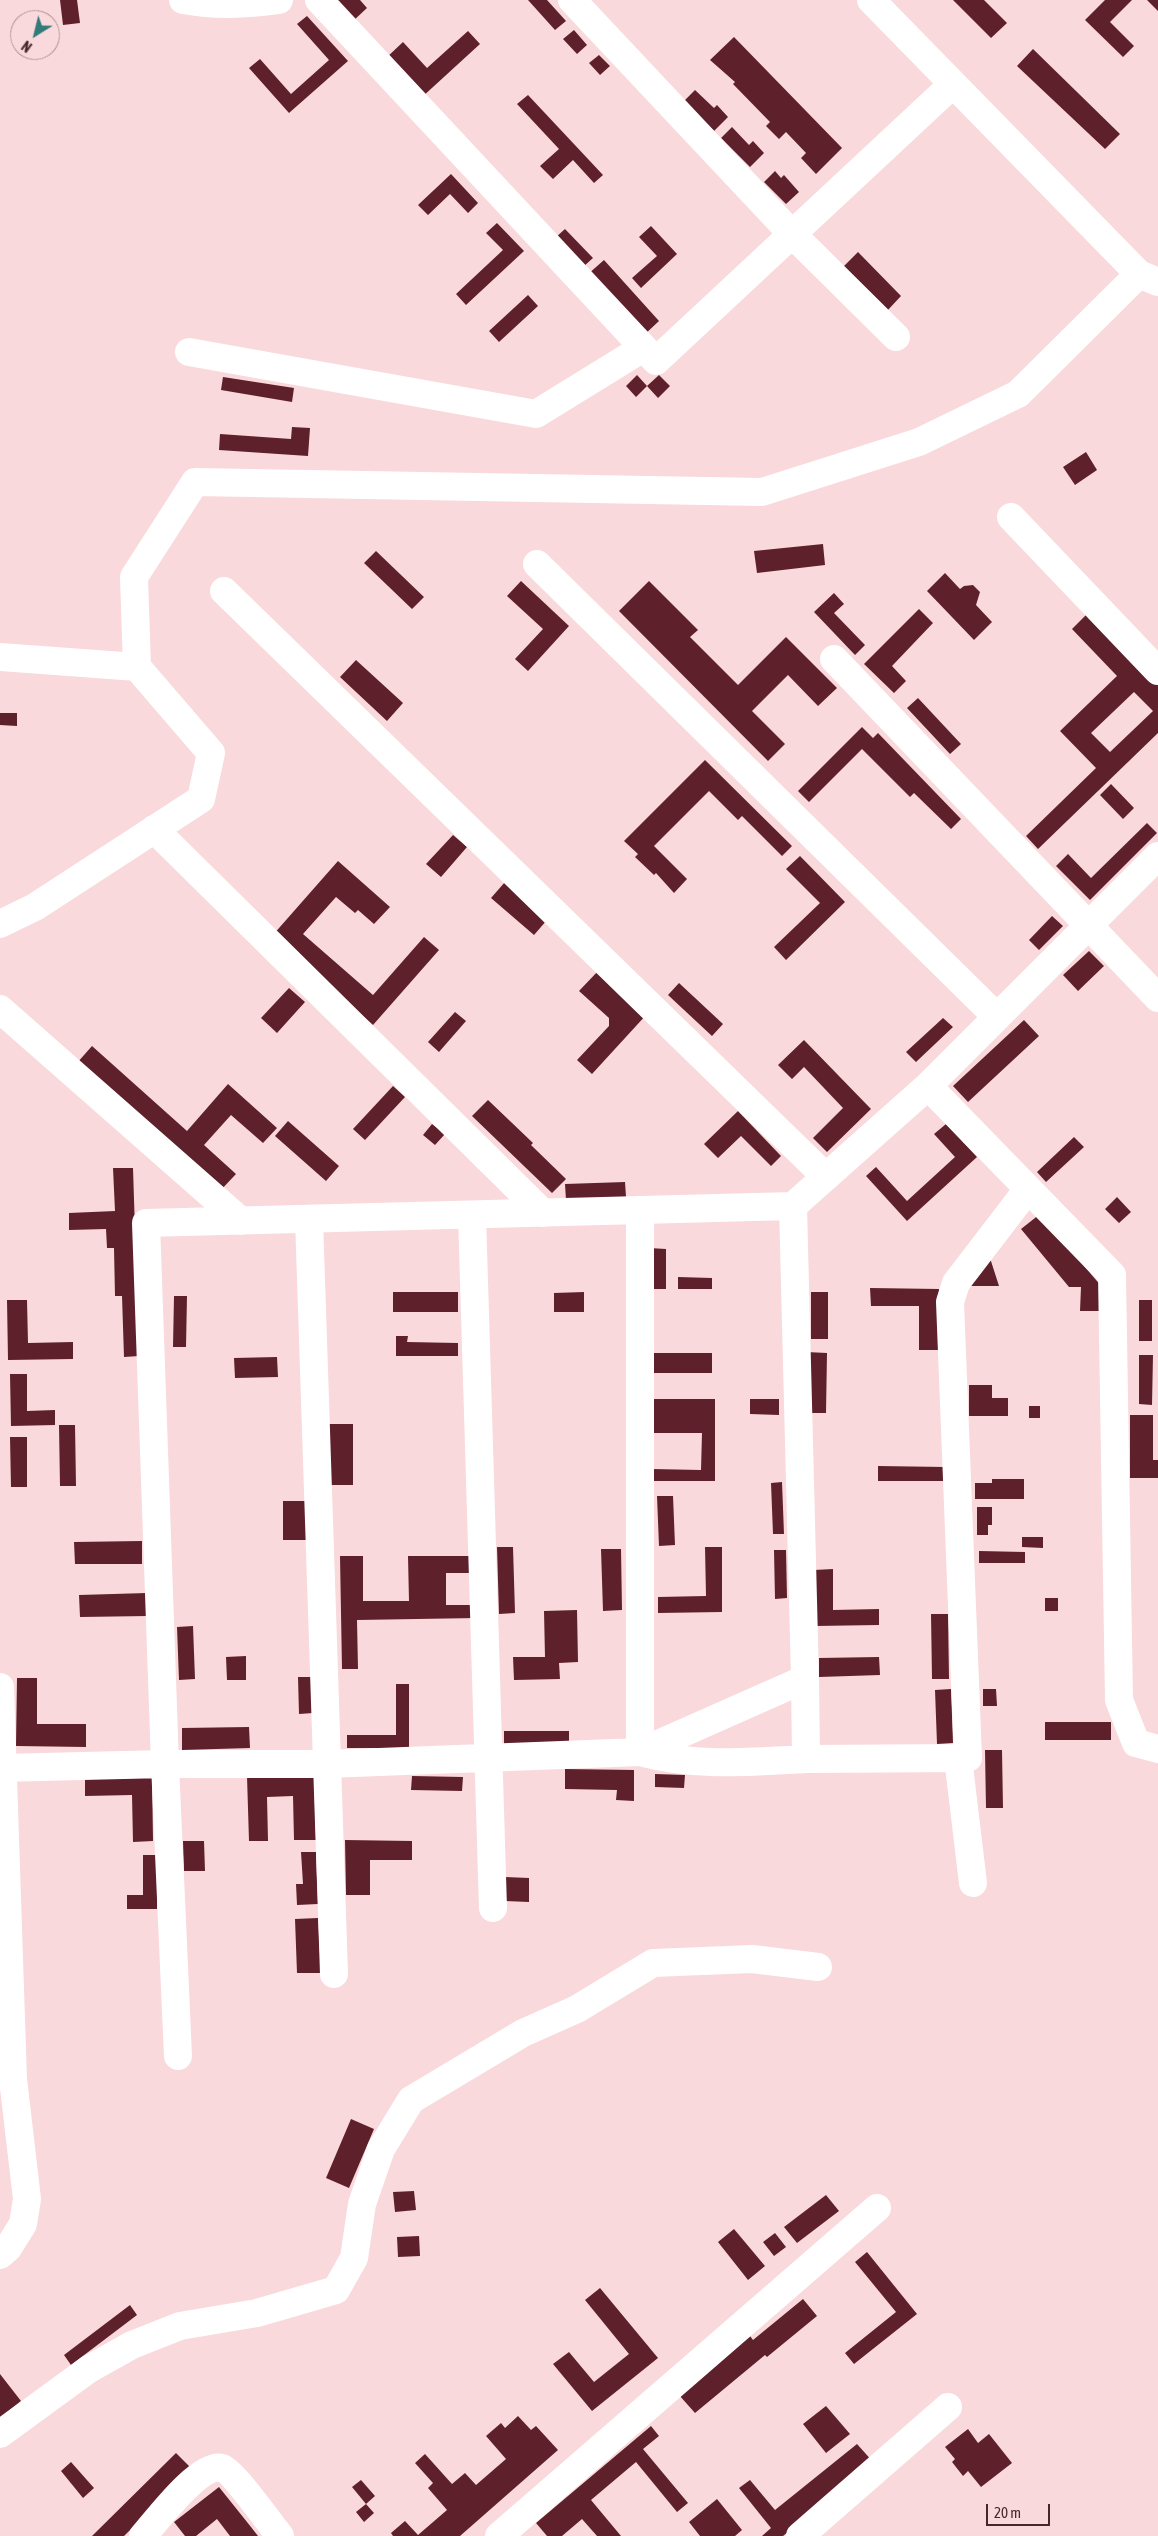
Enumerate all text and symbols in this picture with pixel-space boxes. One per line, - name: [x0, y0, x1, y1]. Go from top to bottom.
- north arrow: [10, 10, 60, 60]
- text: N: [19, 37, 35, 55]
- scale bar: [988, 2494, 1052, 2526]
- text: 20 m: [994, 2504, 1021, 2521]

